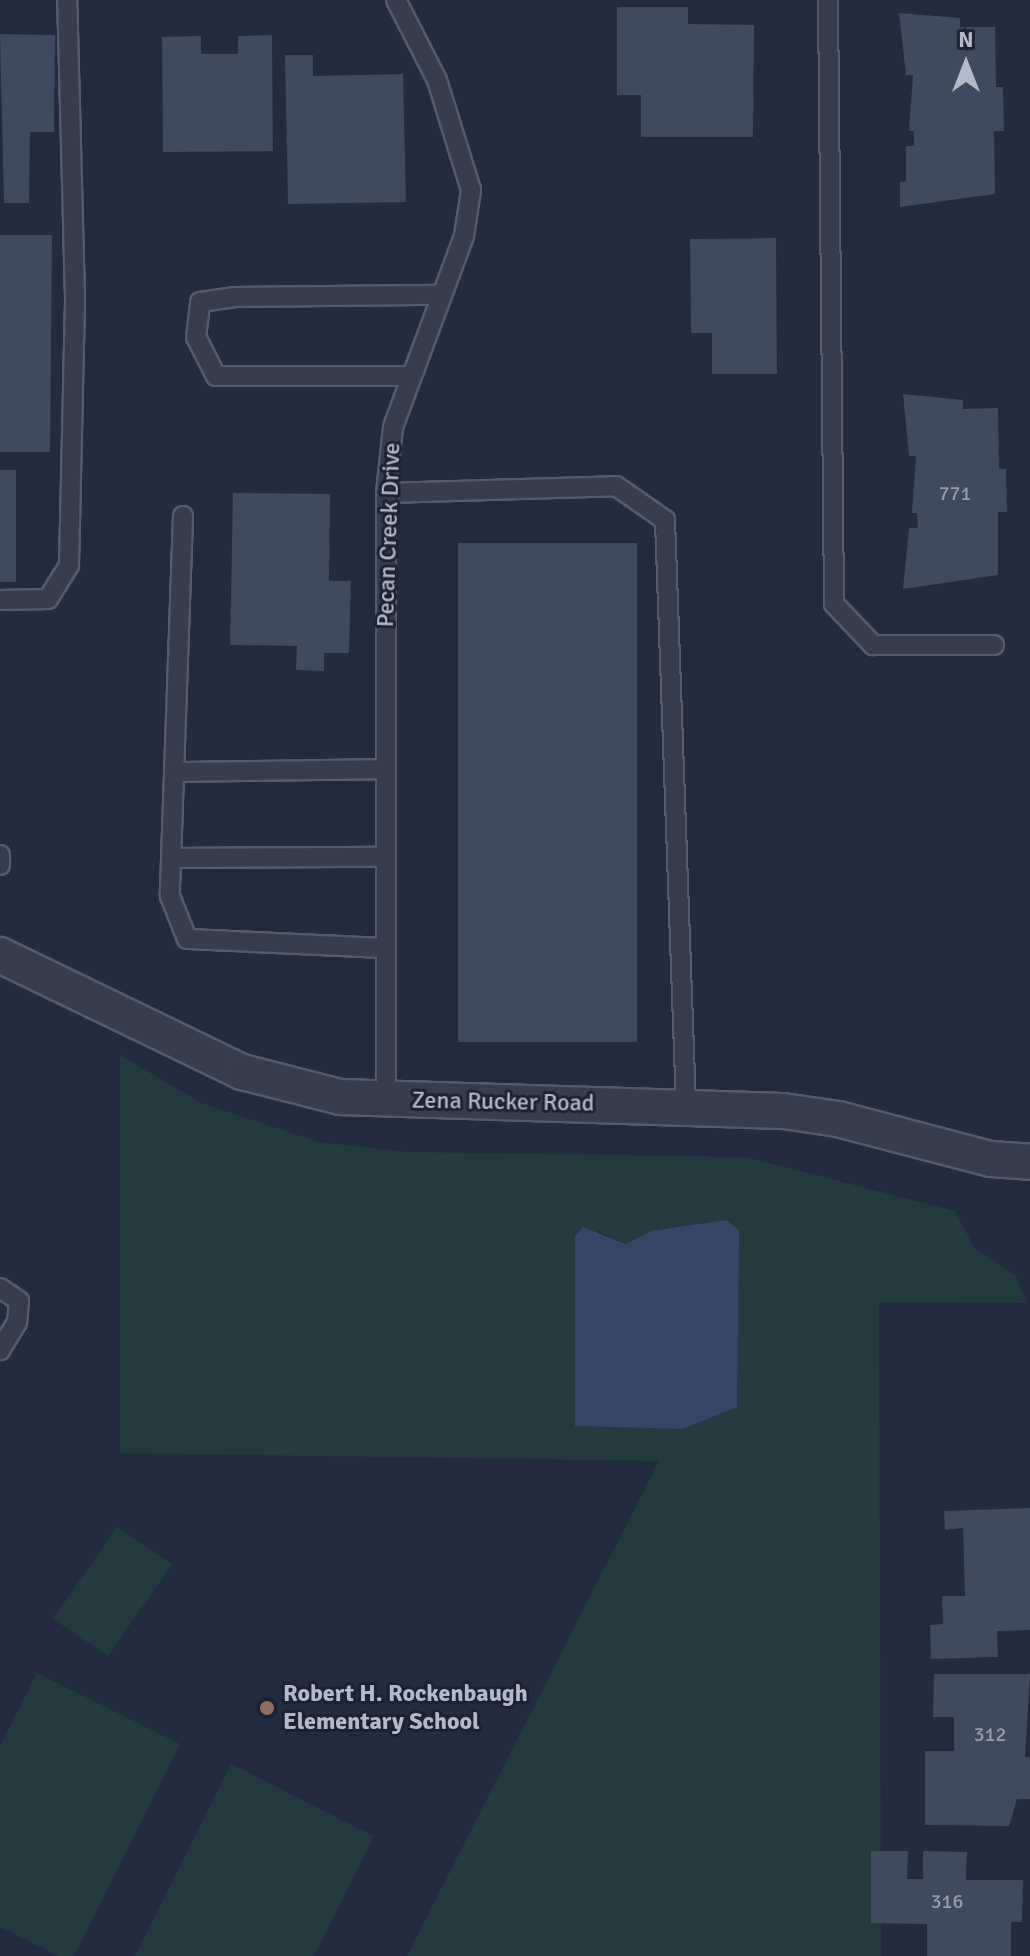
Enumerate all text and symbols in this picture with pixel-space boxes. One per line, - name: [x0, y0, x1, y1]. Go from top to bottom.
- north arrow: [926, 24, 1006, 104]
- text: N: [958, 26, 974, 53]
- street label: Pecan Creek Drive: [371, 442, 407, 628]
- house number: 771: [939, 481, 971, 505]
- street label: Zena Rucker Road: [411, 1086, 595, 1118]
- place label: Robert H. Rockenbaugh Elementary School: [283, 1680, 528, 1736]
- marker: Robert H. Rockenbaugh Elementary School: [258, 1699, 276, 1717]
- house number: 312: [974, 1722, 1006, 1746]
- house number: 316: [931, 1889, 963, 1913]

